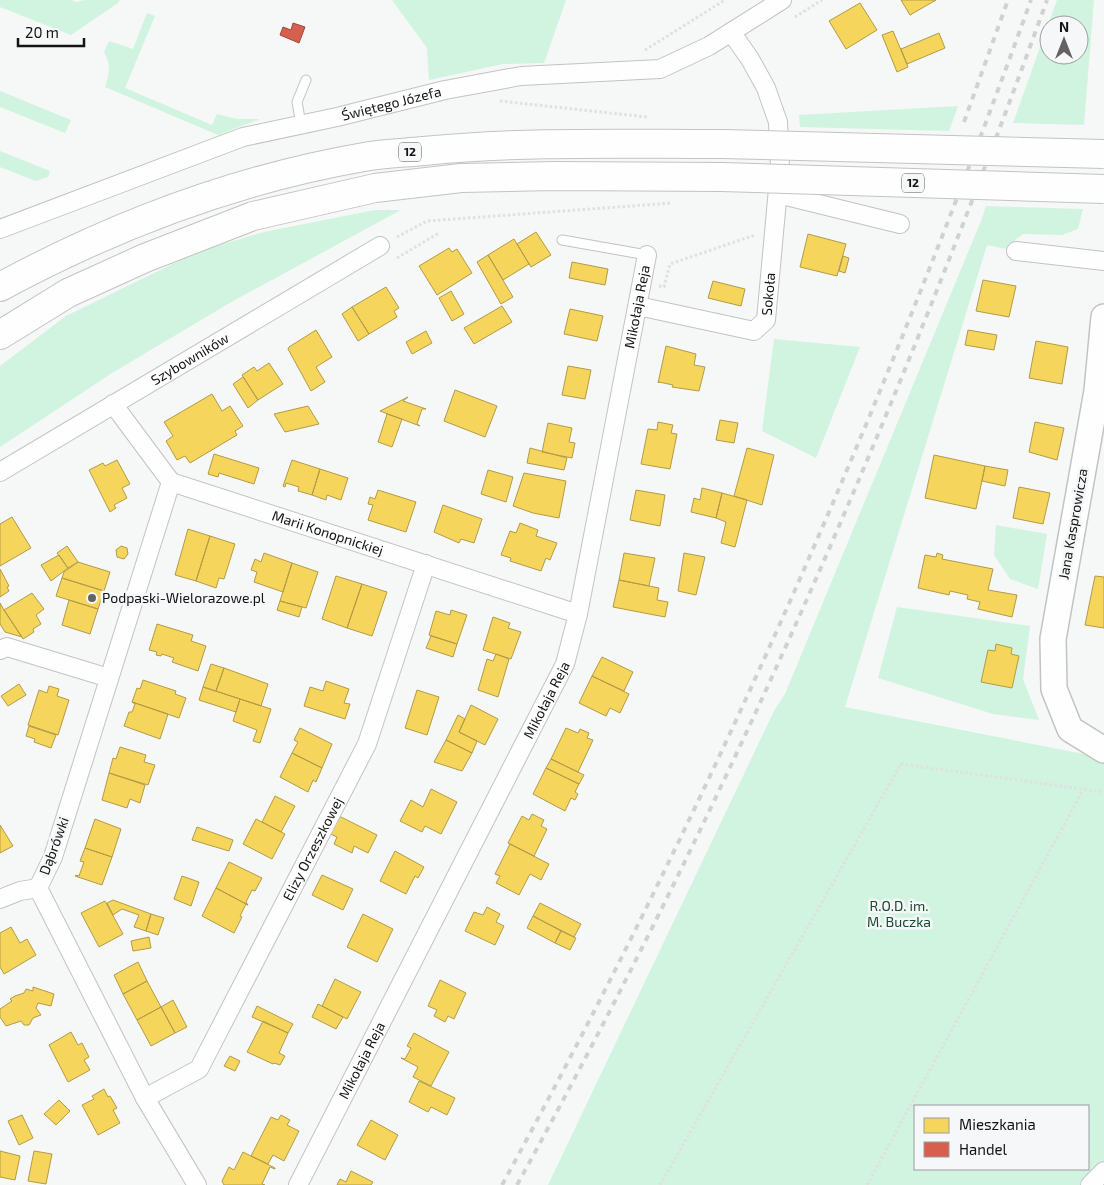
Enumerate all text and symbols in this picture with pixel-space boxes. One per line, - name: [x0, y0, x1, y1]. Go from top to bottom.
- scale bar: [18, 15, 84, 47]
- north arrow: [1039, 15, 1089, 65]
- text: N: [1059, 18, 1069, 35]
- text: 20 m: [25, 23, 59, 41]
- street label: Świętego Józefa: [340, 82, 443, 124]
- road number: 12: [399, 142, 421, 162]
- road number: 12: [902, 174, 924, 192]
- street label: Mikołaja Reja: [620, 264, 653, 350]
- street label: Sokoła: [757, 272, 778, 316]
- street label: Szybowników: [148, 329, 232, 388]
- street label: Jana Kasprowicza: [1054, 467, 1091, 581]
- street label: Marii Konopnickiej: [270, 506, 386, 558]
- place label: Podpaski-Wielorazowe.pl: [102, 589, 266, 606]
- marker: Podpaski-Wielorazowe.pl: [86, 592, 98, 604]
- street label: Mikołaja Reja: [519, 658, 573, 741]
- street label: Elizy Orzeszkowej: [279, 794, 346, 903]
- street label: Dąbrówki: [35, 815, 72, 877]
- park label: R.O.D. im. M. Buczka: [867, 897, 931, 930]
- street label: Mikołaja Reja: [335, 1019, 388, 1102]
- legend: [914, 1105, 1089, 1170]
- text: Mieszkania: [959, 1115, 1036, 1133]
- text: Handel: [959, 1140, 1008, 1158]

